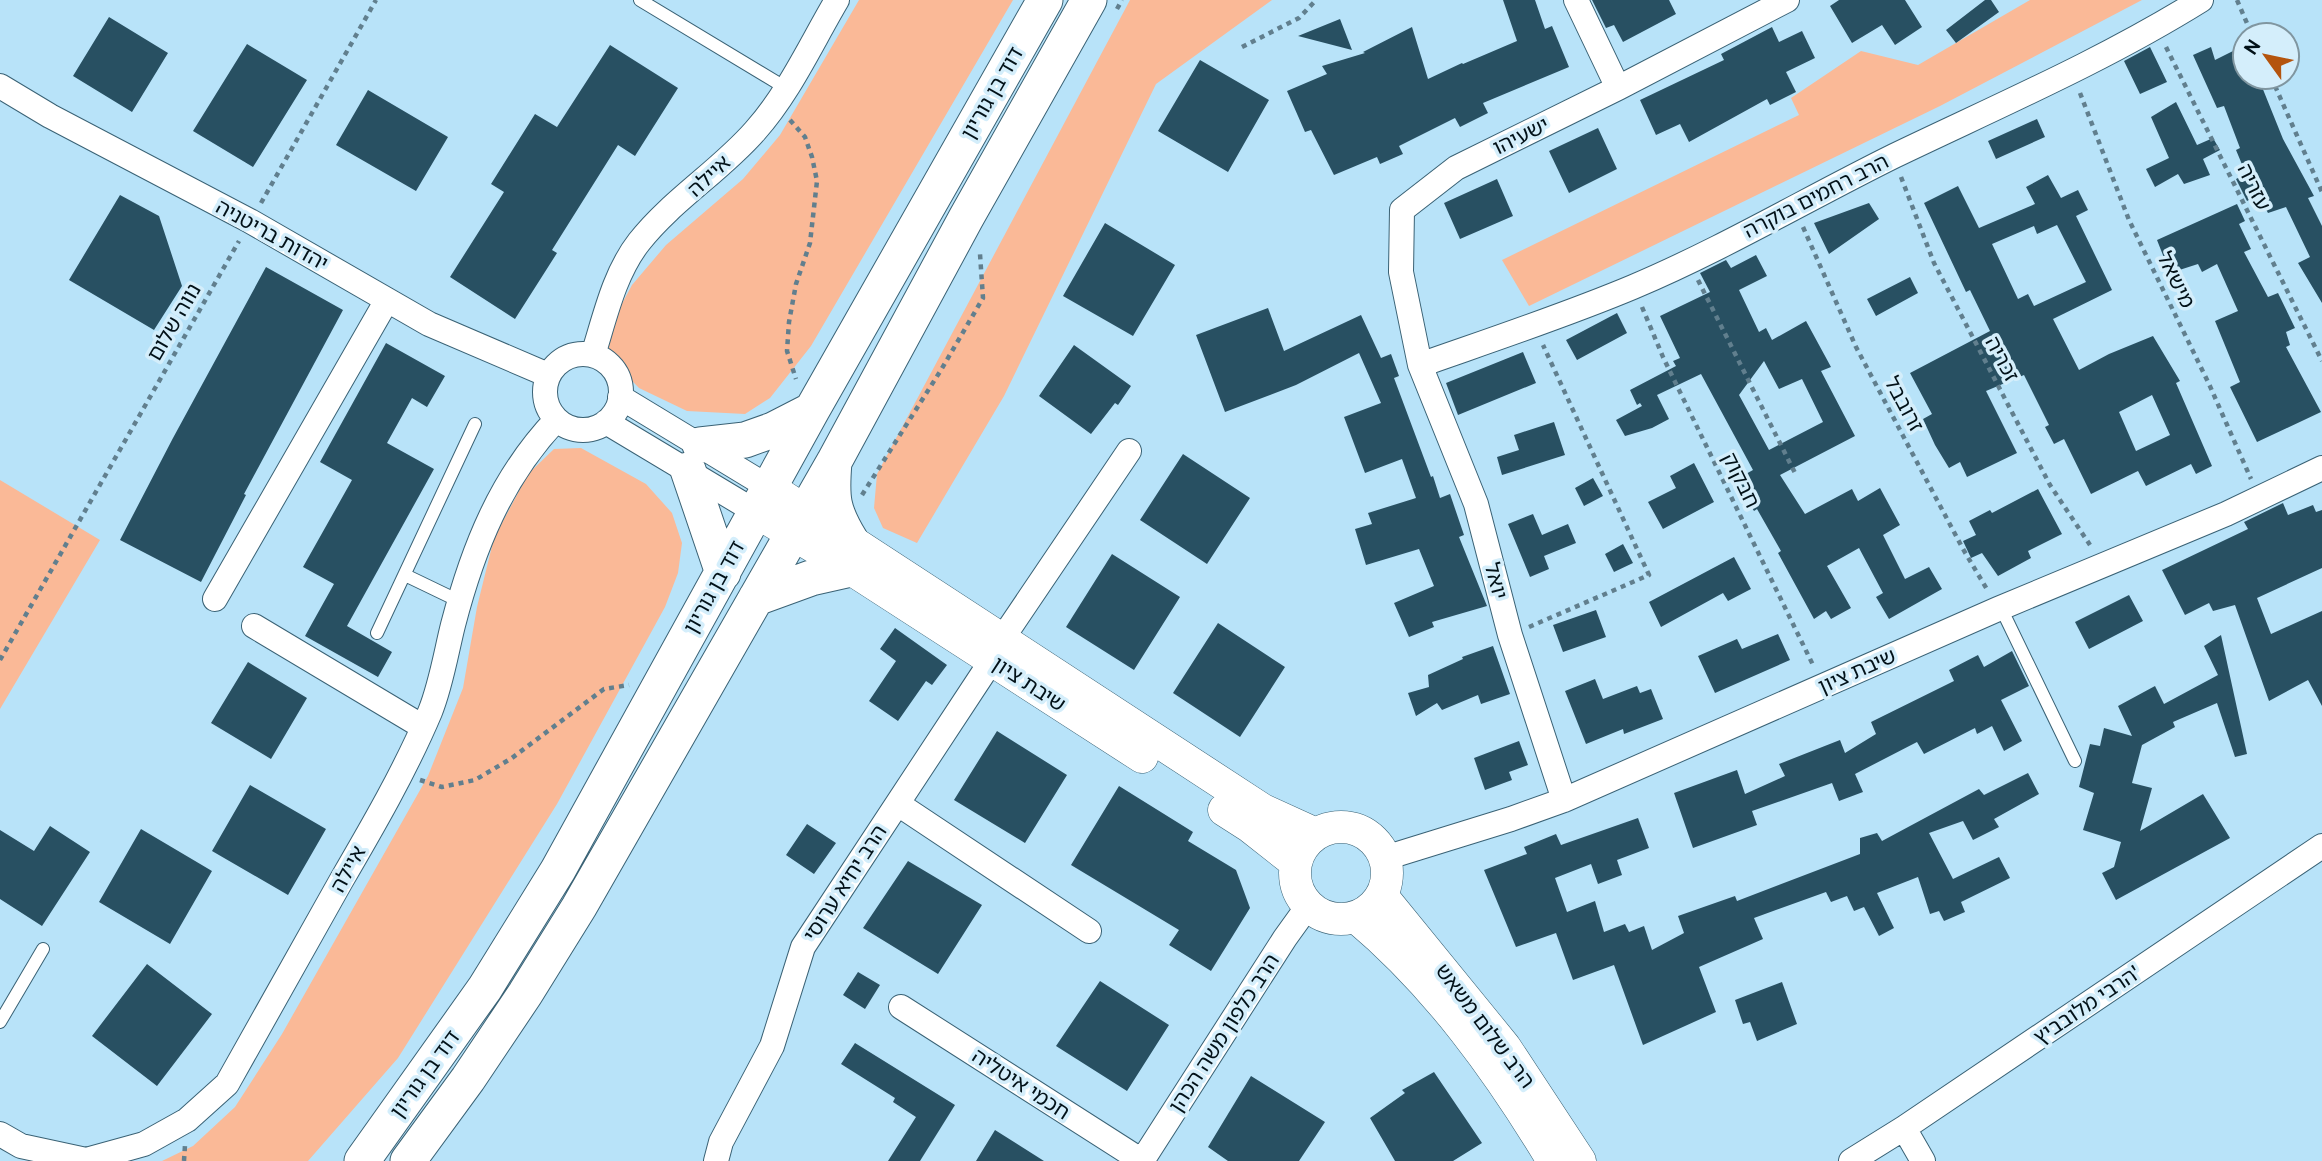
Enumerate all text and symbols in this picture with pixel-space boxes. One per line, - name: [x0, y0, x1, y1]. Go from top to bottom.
- north arrow: [2231, 21, 2301, 91]
- text: N: [2240, 36, 2267, 60]
- street label: דוד בן גוריון: [956, 43, 1031, 145]
- street label: ישעיהו: [1489, 112, 1554, 162]
- street label: הרב רחמים בוקרה: [1739, 149, 1894, 246]
- street label: איילה: [683, 150, 737, 204]
- street label: עזריה: [2230, 160, 2276, 216]
- street label: יהדות בריטניה: [210, 194, 332, 278]
- street label: מישאל: [2149, 248, 2200, 313]
- street label: נווה שלום: [142, 279, 208, 367]
- street label: זכריה: [1978, 332, 2024, 387]
- street label: זרובבל: [1877, 372, 1928, 437]
- street label: חבקוק: [1715, 448, 1765, 513]
- street label: דוד בן גוריון: [679, 536, 752, 639]
- street label: יואל: [1477, 560, 1512, 603]
- street label: שיבת ציון: [1815, 643, 1901, 701]
- street label: שיבת ציון: [986, 652, 1070, 719]
- street label: הרב יחיא ערוסי: [798, 820, 894, 947]
- street label: איילה: [326, 842, 373, 898]
- street label: הרב כלפון משה הכהן: [1164, 949, 1287, 1118]
- street label: הרב שלום משאש: [1428, 959, 1540, 1095]
- street label: הרבי מלובביץ': [2029, 961, 2147, 1052]
- street label: דוד בן גוריון: [385, 1026, 467, 1124]
- street label: חכמי איטליה: [966, 1044, 1074, 1127]

